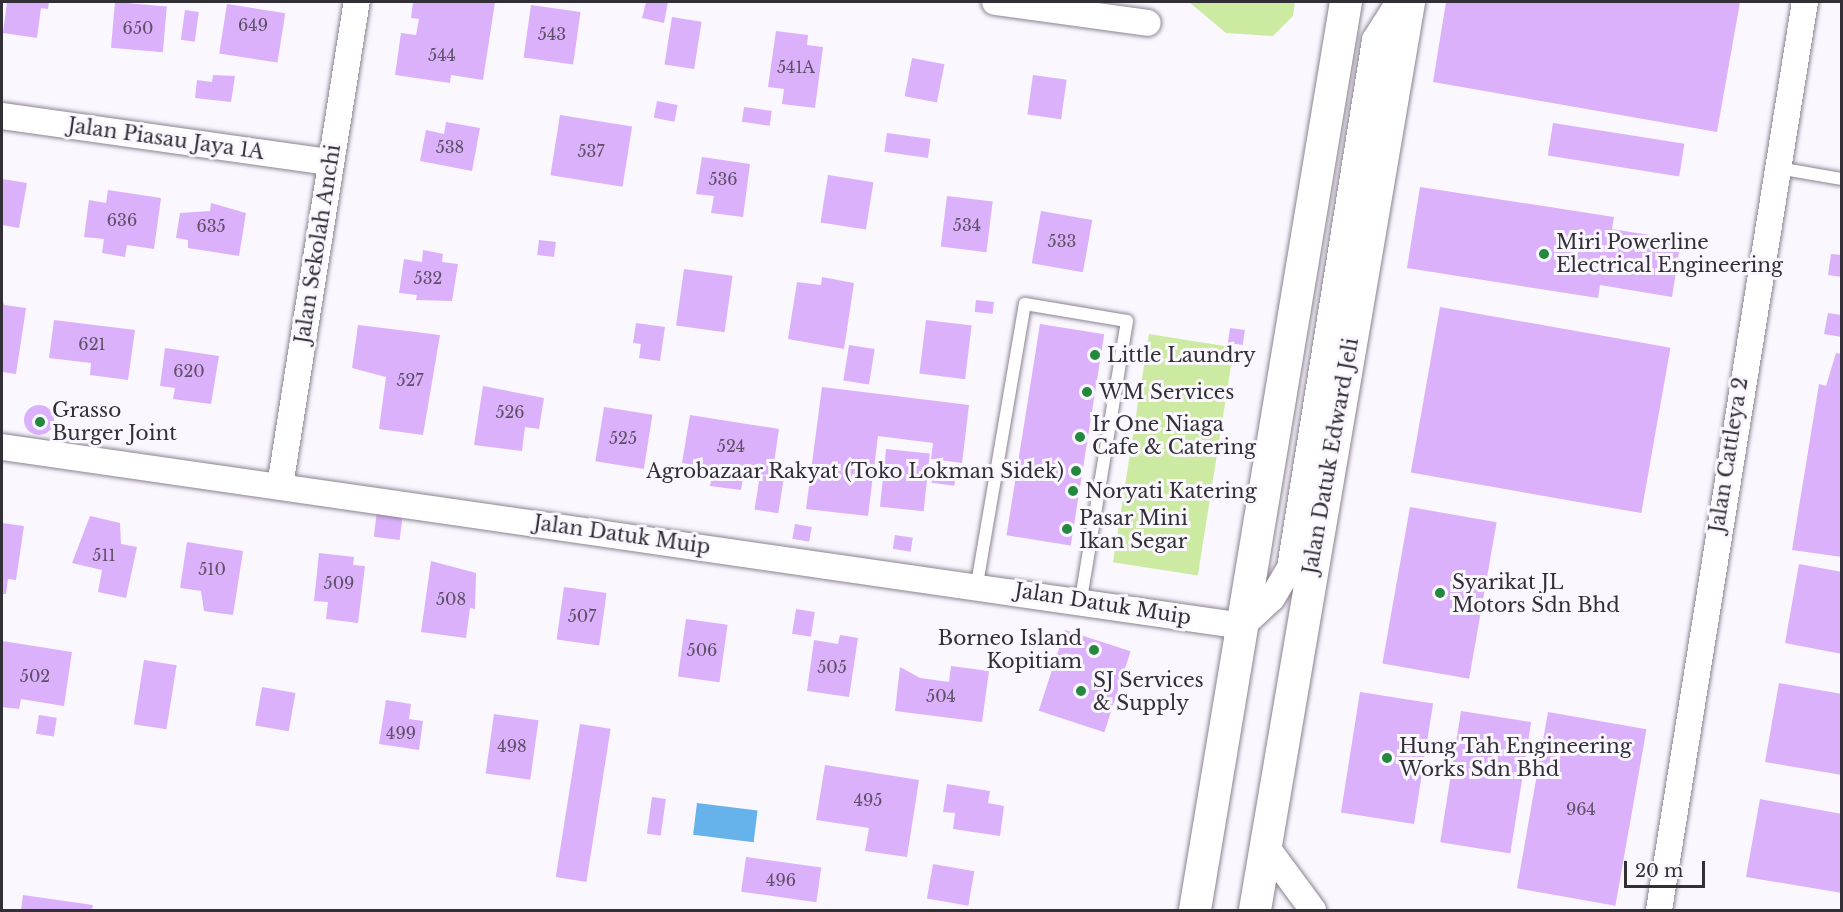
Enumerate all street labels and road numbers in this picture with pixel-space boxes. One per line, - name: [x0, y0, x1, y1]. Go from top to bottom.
- street label: Jalan Piasau Jaya 1A: [66, 113, 266, 165]
- street label: Jalan Sekolah Anchi: [290, 142, 346, 346]
- street label: Jalan Datuk Edward Jeli: [1298, 336, 1364, 576]
- street label: Jalan Cattleya 2: [1705, 376, 1753, 534]
- street label: Jalan Datuk Muip: [532, 511, 712, 559]
- street label: Jalan Datuk Muip: [1013, 578, 1193, 630]

